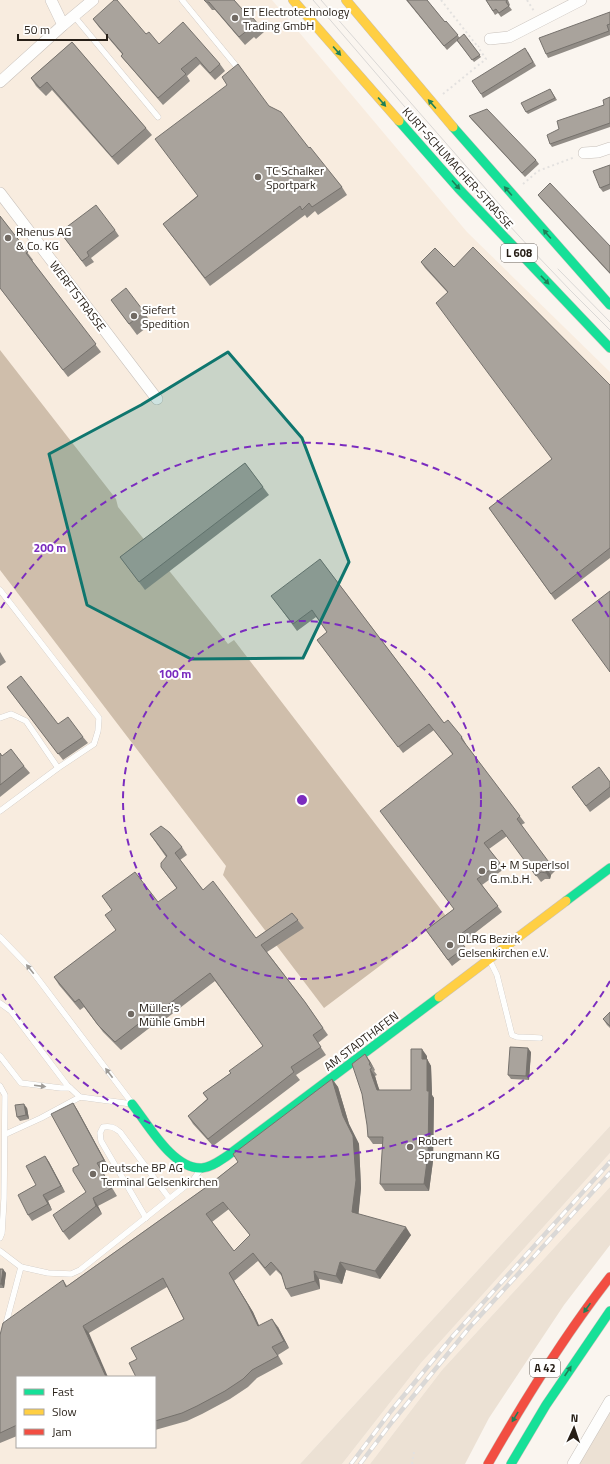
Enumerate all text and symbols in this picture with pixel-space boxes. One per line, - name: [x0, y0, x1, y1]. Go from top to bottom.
- place label: ET Electrotechnology Trading GmbH: [243, 2, 350, 35]
- marker: ET Electrotechnology Trading GmbH: [230, 13, 240, 23]
- scale bar: [18, 16, 107, 42]
- text: 50 m: [24, 20, 50, 39]
- one-way arrow: [332, 46, 341, 55]
- one-way arrow: [377, 97, 386, 107]
- one-way arrow: [428, 99, 437, 109]
- street label: KURT-SCHUMACHER-STRASSE: [398, 103, 518, 234]
- place label: TC Schalker Sportpark: [266, 161, 324, 194]
- marker: TC Schalker Sportpark: [253, 172, 263, 182]
- one-way arrow: [451, 180, 460, 191]
- one-way arrow: [504, 186, 513, 196]
- place label: Rhenus AG & Co. KG: [16, 222, 71, 255]
- one-way arrow: [542, 229, 552, 239]
- marker: Rhenus AG & Co. KG: [3, 233, 13, 243]
- road number: L 608: [501, 244, 537, 262]
- street label: WERFTSTRASSE: [45, 257, 111, 336]
- one-way arrow: [540, 275, 550, 285]
- place label: Siefert Spedition: [142, 300, 189, 333]
- marker: Siefert Spedition: [129, 311, 139, 321]
- text: 200 m: [34, 538, 66, 557]
- text: 100 m: [159, 664, 191, 683]
- centre of rings: [295, 793, 309, 807]
- place label: B + M SuperIsol G.m.b.H.: [490, 855, 569, 888]
- marker: B + M SuperIsol G.m.b.H.: [477, 866, 487, 876]
- place label: DLRG Bezirk Gelsenkirchen e.V.: [458, 929, 549, 962]
- marker: DLRG Bezirk Gelsenkirchen e.V.: [445, 940, 455, 950]
- one-way arrow: [25, 964, 34, 975]
- place label: Müller's Mühle GmbH: [139, 998, 205, 1031]
- street label: AM STADTHAFEN: [320, 1007, 402, 1075]
- marker: Müller's Mühle GmbH: [126, 1009, 136, 1019]
- one-way arrow: [104, 1067, 113, 1078]
- one-way arrow: [34, 1083, 46, 1089]
- place label: Robert Sprungmann KG: [418, 1131, 500, 1164]
- marker: Robert Sprungmann KG: [405, 1142, 415, 1152]
- place label: Deutsche BP AG Terminal Gelsenkirchen: [101, 1158, 218, 1191]
- marker: Deutsche BP AG Terminal Gelsenkirchen: [88, 1169, 98, 1179]
- one-way arrow: [583, 1303, 591, 1314]
- road number: A 42: [530, 1359, 560, 1377]
- one-way arrow: [564, 1366, 572, 1376]
- legend: [16, 1376, 156, 1448]
- text: Fast: [52, 1382, 75, 1401]
- text: Slow: [52, 1402, 77, 1421]
- north arrow: [554, 1408, 594, 1448]
- text: N: [570, 1410, 579, 1426]
- one-way arrow: [512, 1411, 519, 1423]
- text: Jam: [52, 1422, 72, 1441]

